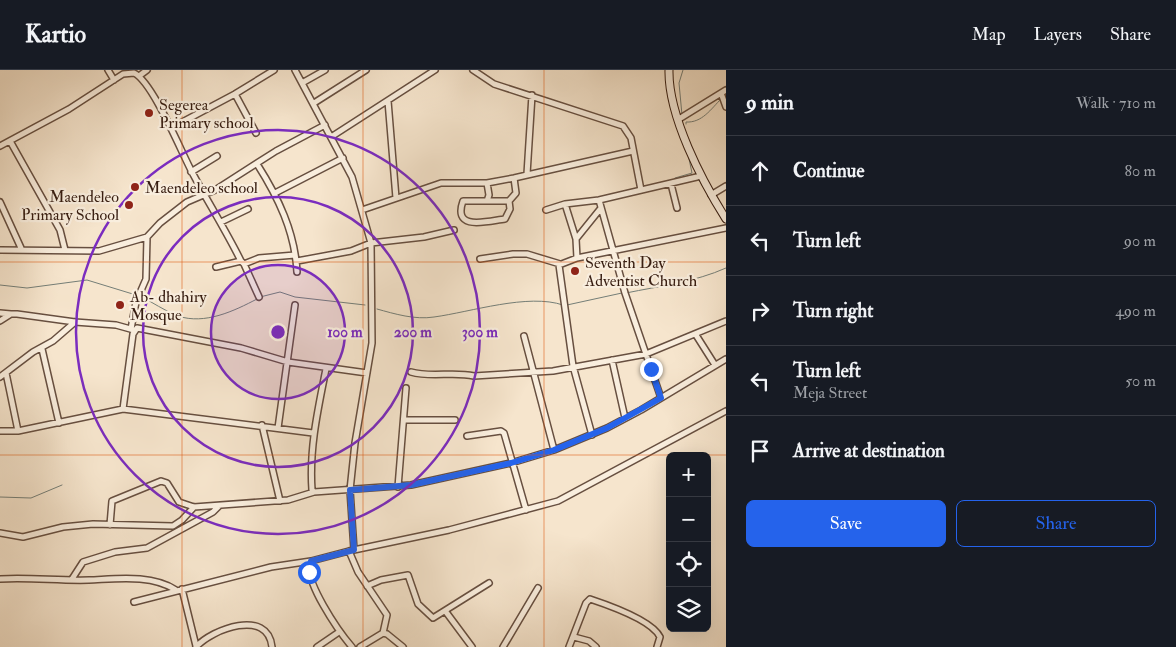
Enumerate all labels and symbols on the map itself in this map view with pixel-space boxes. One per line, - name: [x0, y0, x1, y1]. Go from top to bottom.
- place label: Segerea Primary school: [159, 95, 254, 133]
- marker: Segerea Primary school: [143, 107, 155, 119]
- place label: Maendeleo school: [145, 178, 258, 198]
- marker: Maendeleo school: [129, 181, 141, 193]
- place label: Maendeleo Primary School: [21, 187, 119, 225]
- marker: Maendeleo Primary School: [123, 199, 135, 211]
- place label: Seventh Day Adventist Church: [584, 253, 698, 291]
- marker: Seventh Day Adventist Church: [569, 265, 581, 277]
- place label: Ab- dhahiry Mosque: [129, 287, 208, 325]
- marker: Ab- dhahiry Mosque: [114, 299, 126, 311]
- centre of rings: [269, 323, 287, 341]
- text: 100 m: [327, 323, 363, 342]
- text: 200 m: [394, 323, 432, 342]
- text: 300 m: [462, 323, 498, 342]
- route end: [640, 358, 663, 381]
- route start: [298, 561, 321, 584]

